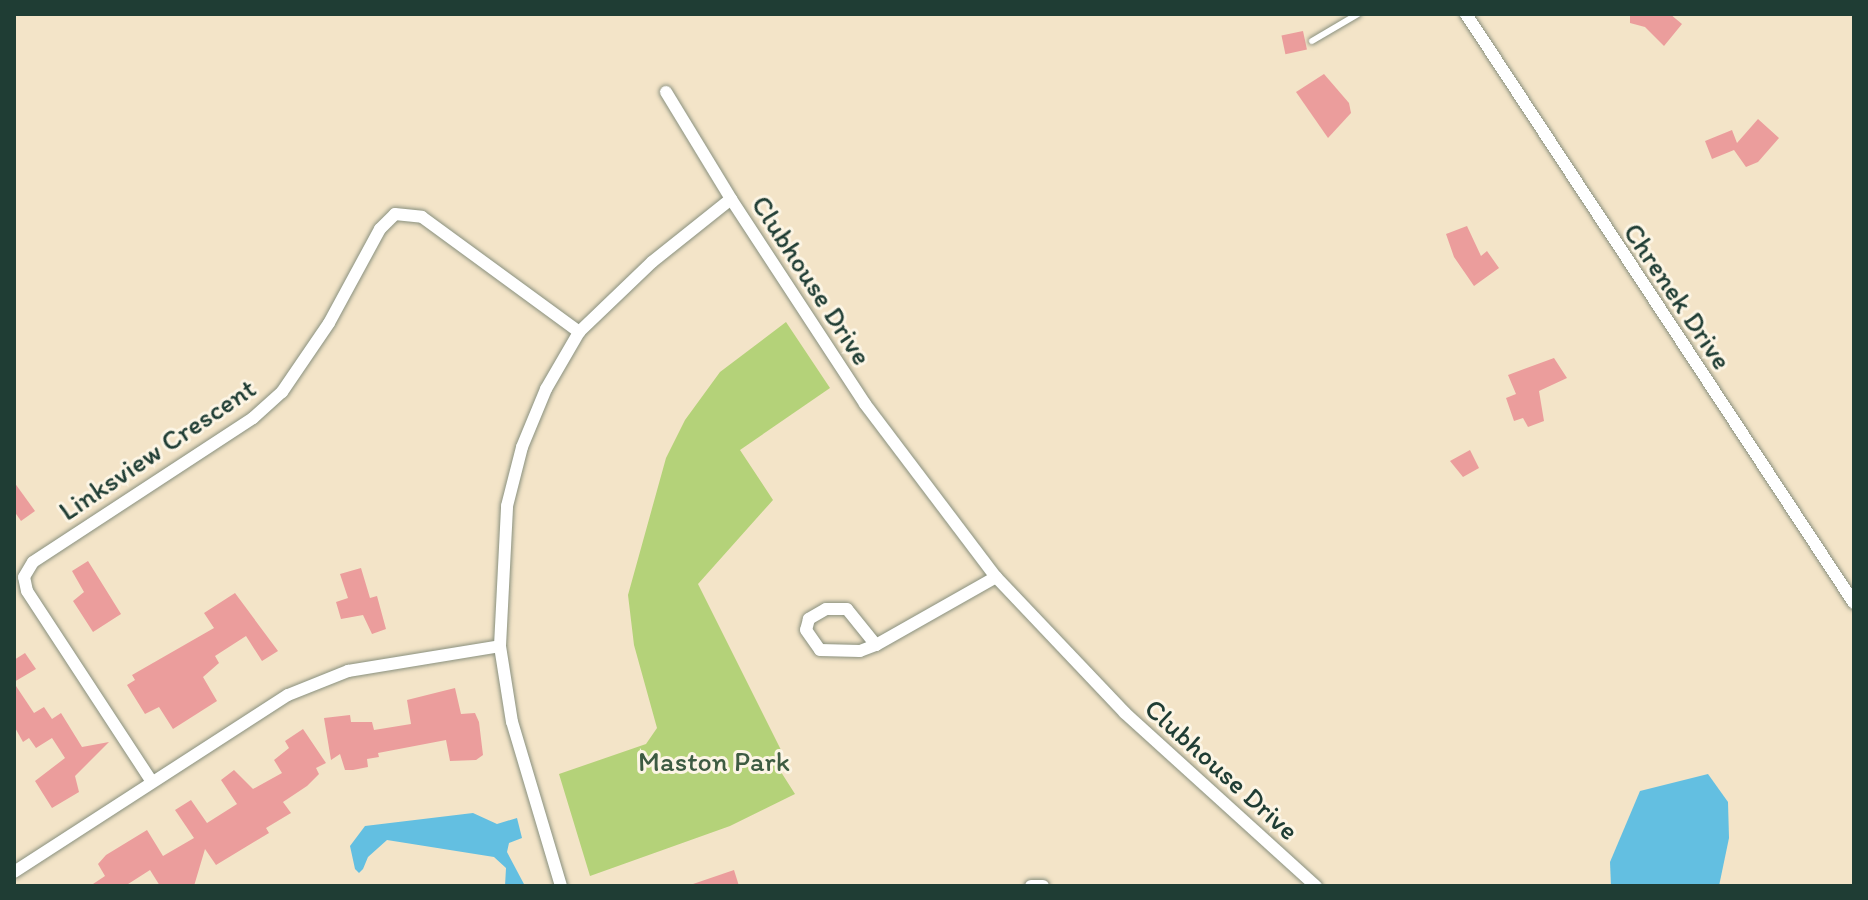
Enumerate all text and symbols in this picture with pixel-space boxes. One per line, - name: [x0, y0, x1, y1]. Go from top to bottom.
- street label: Clubhouse Drive: [745, 189, 879, 371]
- street label: Chrenek Drive: [1617, 216, 1739, 376]
- street label: Linksview Crescent: [52, 371, 262, 527]
- street label: Clubhouse Drive: [1138, 691, 1306, 847]
- park label: Maston Park: [638, 744, 790, 778]

